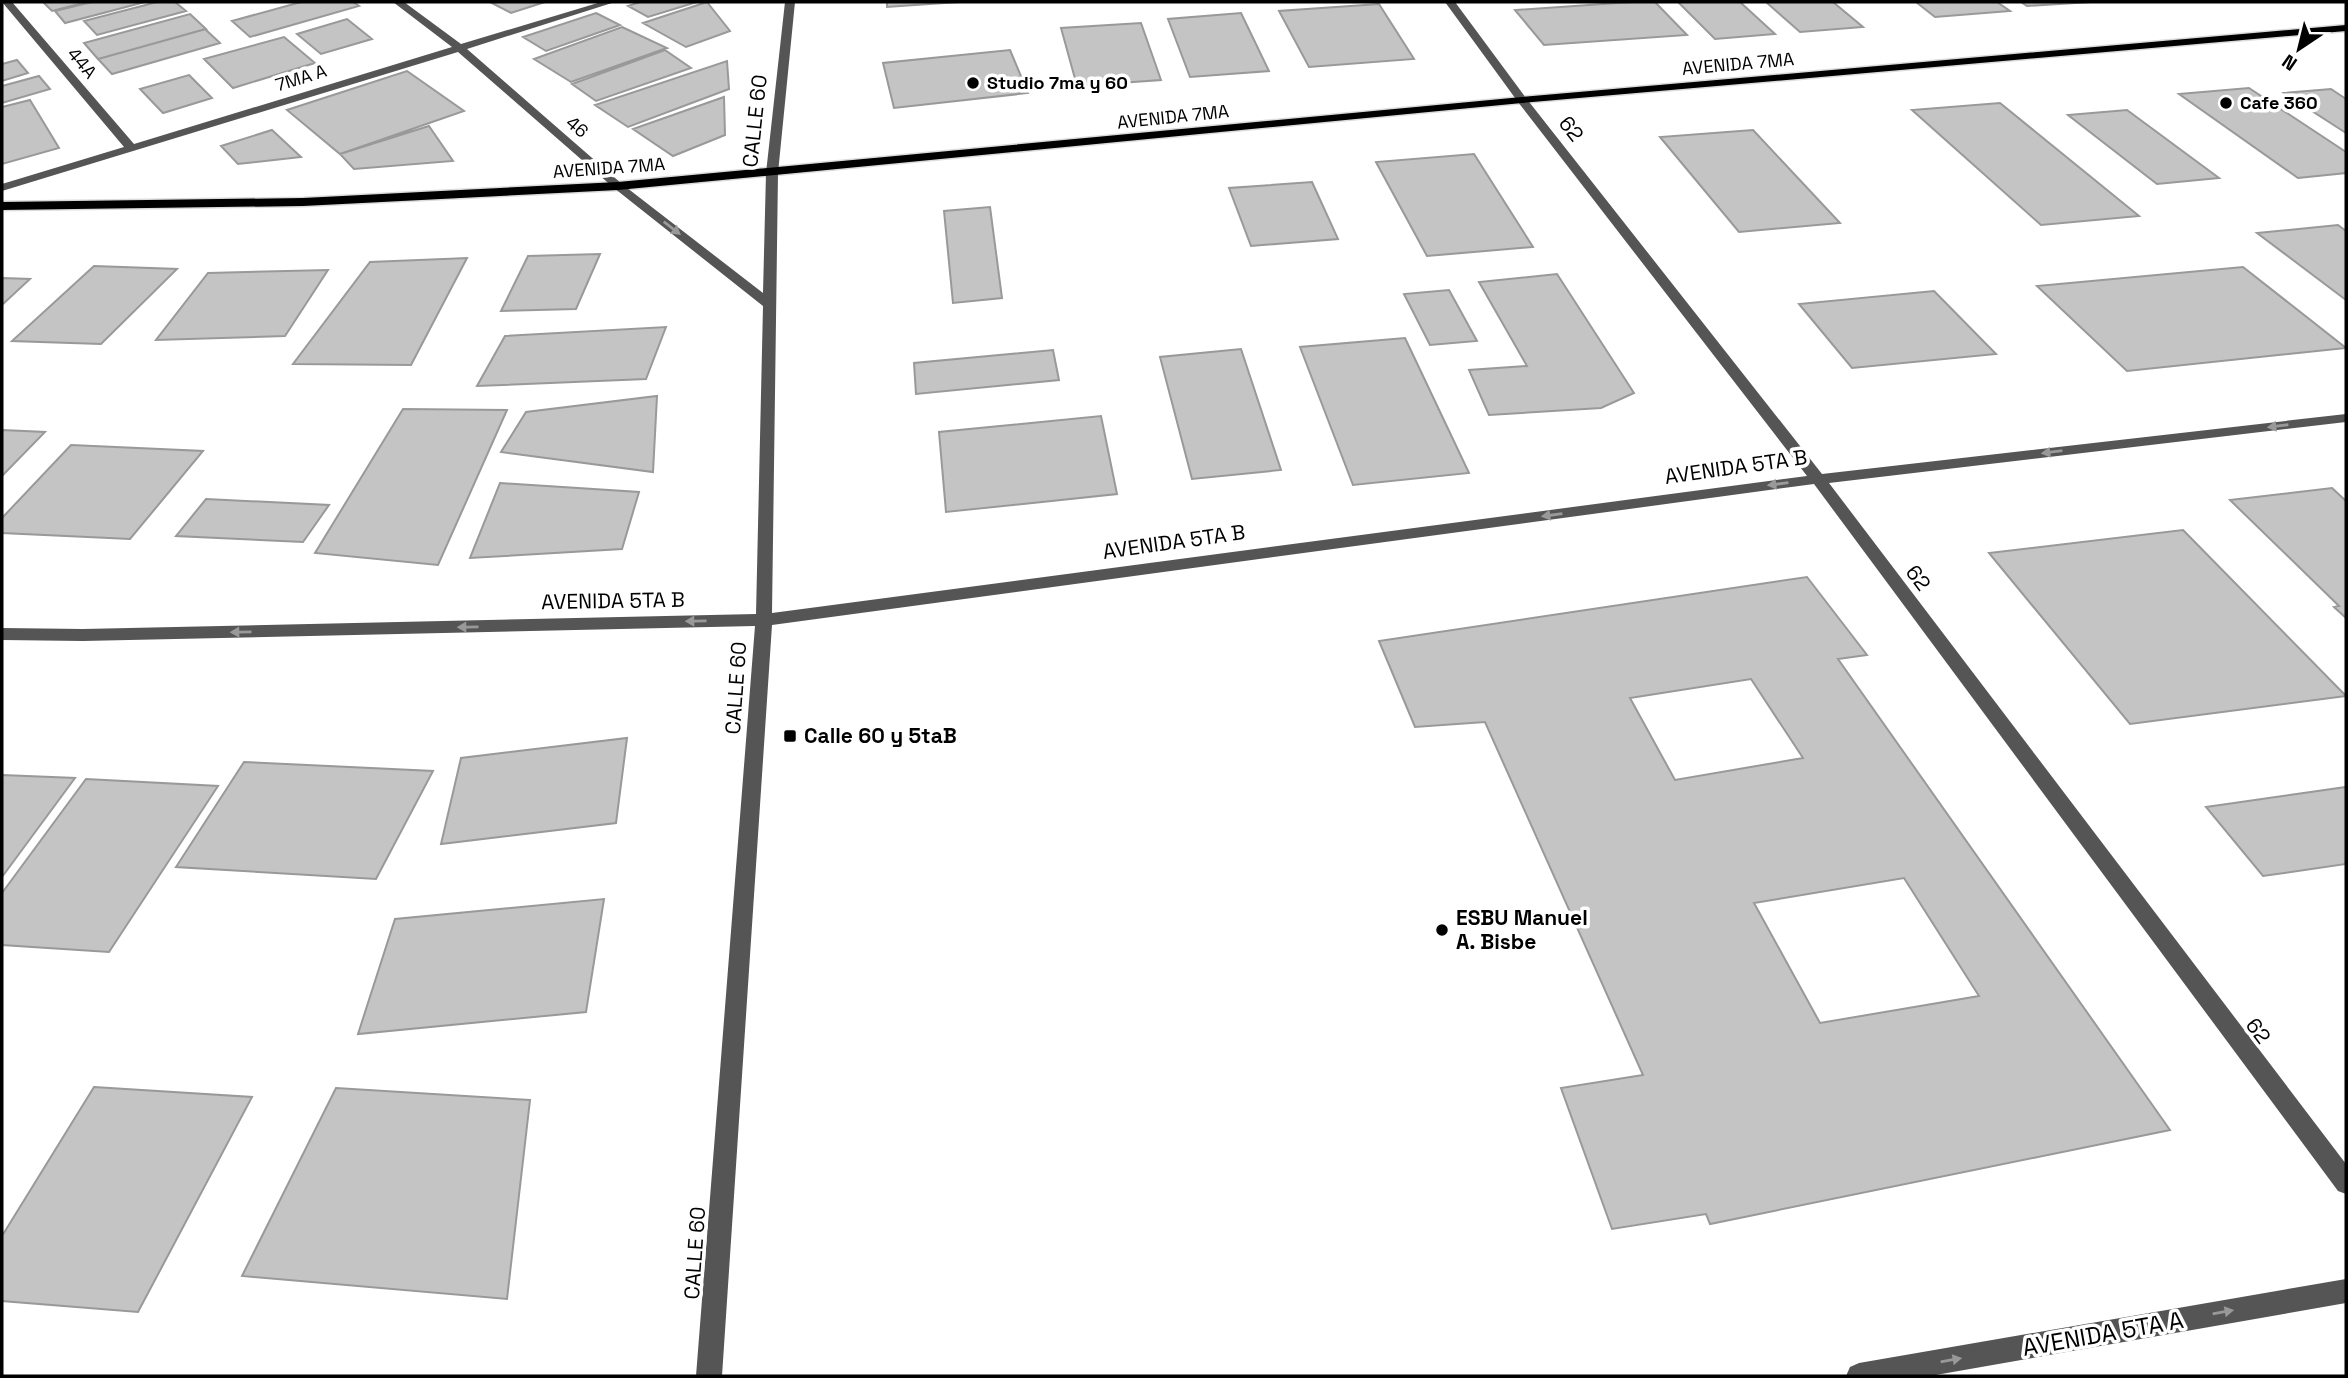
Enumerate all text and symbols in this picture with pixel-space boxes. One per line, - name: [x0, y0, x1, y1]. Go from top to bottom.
- north arrow: [2264, 14, 2334, 84]
- street label: 44A: [63, 42, 102, 83]
- street label: AVENIDA 7MA: [1681, 47, 1795, 80]
- text: N: [2277, 49, 2302, 76]
- street label: 7MA A: [272, 59, 329, 96]
- place label: Studio 7ma y 60: [987, 71, 1128, 94]
- street label: CALLE 60: [736, 73, 773, 169]
- marker: Studio 7ma y 60: [965, 75, 981, 91]
- place label: Cafe 360: [2240, 91, 2318, 114]
- marker: Cafe 360: [2218, 95, 2234, 111]
- street label: AVENIDA 7MA: [1116, 99, 1230, 134]
- street label: 62: [1553, 110, 1590, 147]
- street label: 46: [561, 111, 593, 143]
- street label: AVENIDA 7MA: [552, 152, 666, 183]
- one-way arrow: [663, 221, 681, 236]
- one-way arrow: [2267, 420, 2289, 431]
- street label: AVENIDA 5TA B: [1663, 443, 1809, 490]
- one-way arrow: [2041, 446, 2063, 457]
- one-way arrow: [1767, 479, 1789, 490]
- one-way arrow: [1541, 509, 1563, 520]
- street label: AVENIDA 5TA B: [1101, 518, 1247, 565]
- street label: 62: [1900, 559, 1937, 596]
- street label: AVENIDA 5TA B: [541, 586, 685, 615]
- one-way arrow: [684, 616, 706, 627]
- one-way arrow: [457, 621, 479, 632]
- one-way arrow: [229, 626, 251, 637]
- street label: CALLE 60: [719, 641, 752, 735]
- place label: Calle 60 y 5taB: [804, 722, 957, 749]
- marker: Calle 60 y 5taB: [782, 728, 798, 744]
- place label: ESBU Manuel A. Bisbe: [1456, 904, 1588, 955]
- marker: ESBU Manuel A. Bisbe: [1434, 922, 1450, 938]
- street label: 62: [2240, 1012, 2277, 1049]
- street label: CALLE 60: [678, 1206, 711, 1300]
- street label: AVENIDA 5TA A: [2020, 1304, 2186, 1363]
- one-way arrow: [2212, 1307, 2234, 1318]
- one-way arrow: [1940, 1354, 1962, 1365]

